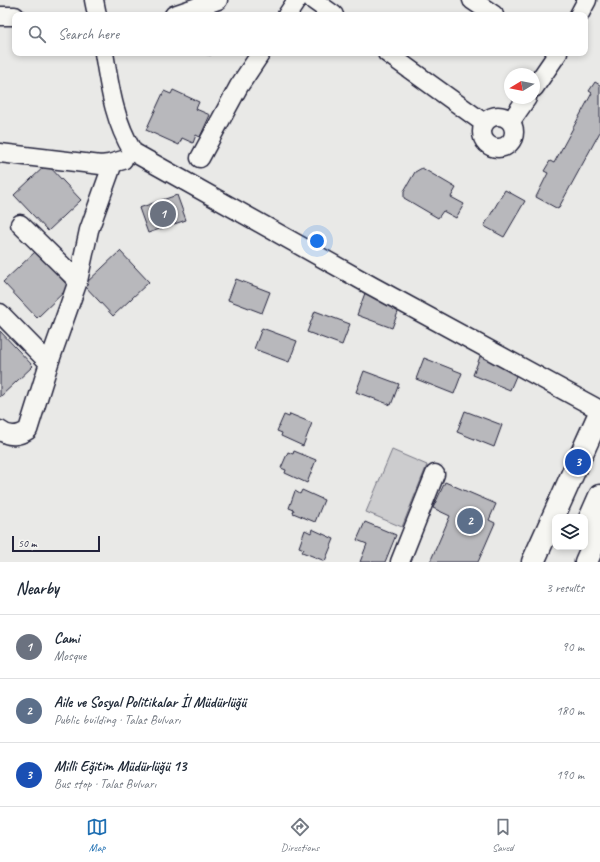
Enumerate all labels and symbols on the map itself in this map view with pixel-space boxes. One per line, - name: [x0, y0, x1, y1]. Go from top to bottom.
- north arrow: [504, 68, 540, 104]
- pin: 1: [150, 199, 176, 229]
- your location: [307, 231, 327, 251]
- pin: 3: [565, 447, 591, 477]
- pin: 2: [457, 506, 483, 536]
- scale bar: [12, 534, 100, 553]

